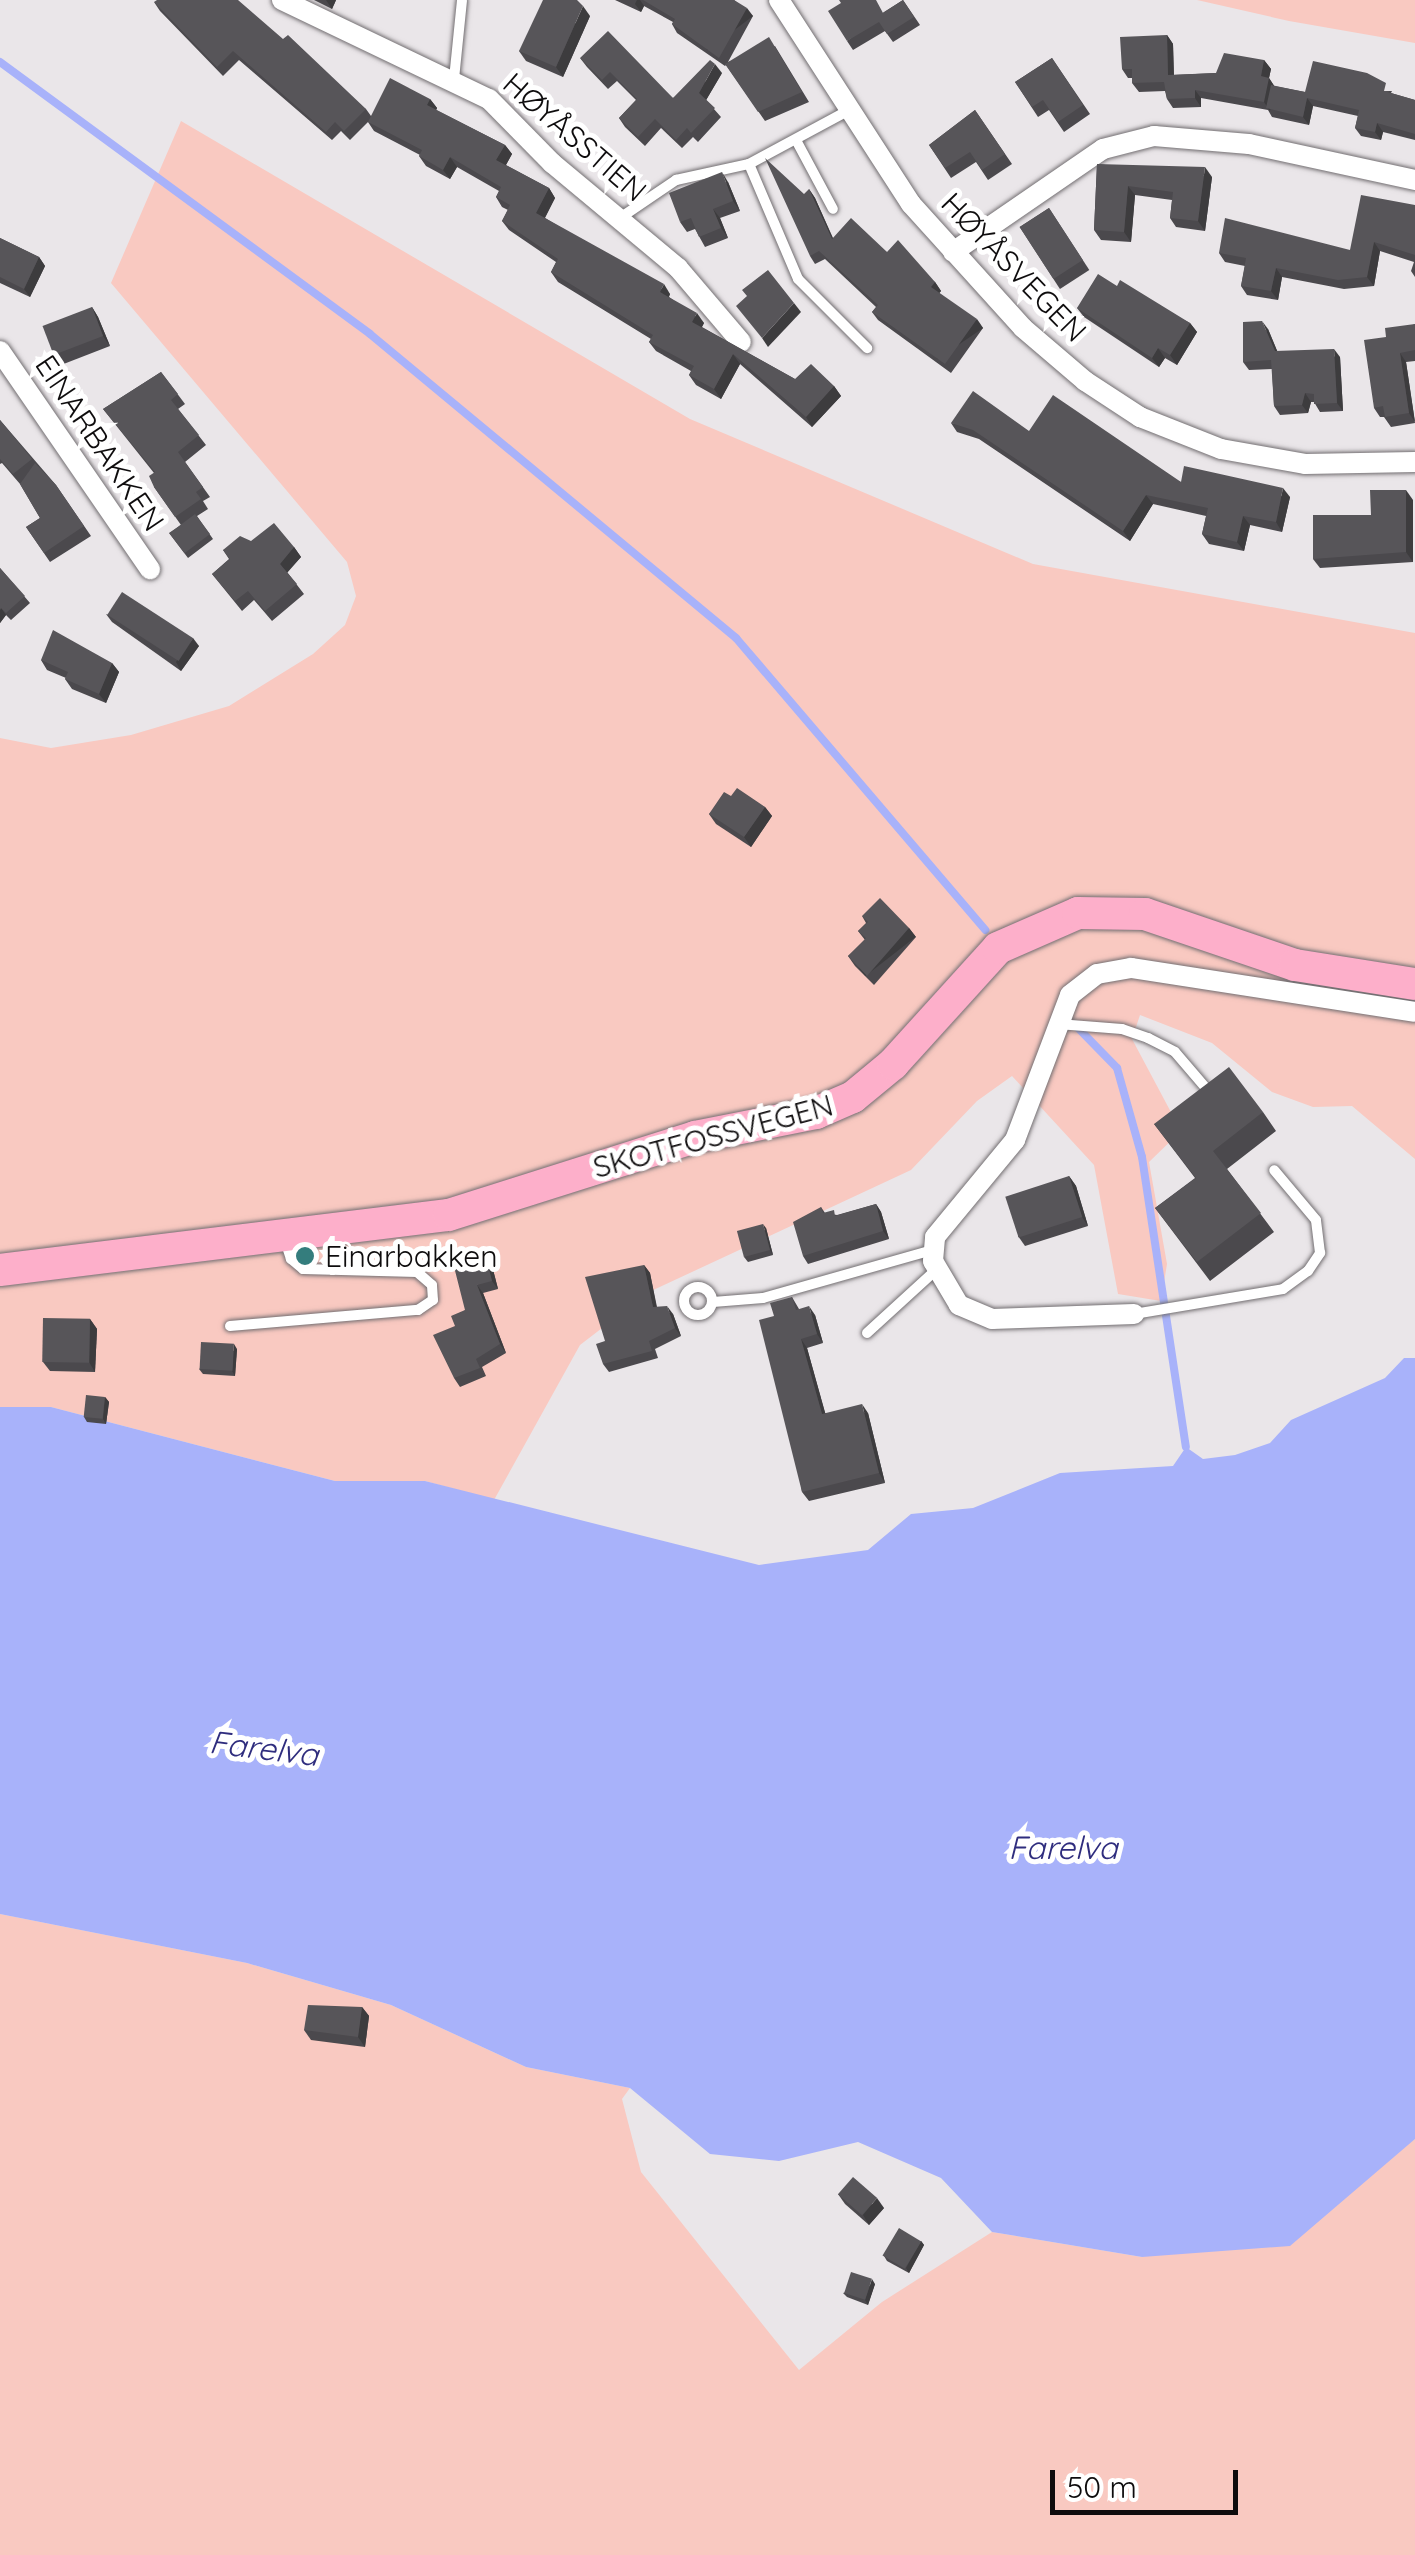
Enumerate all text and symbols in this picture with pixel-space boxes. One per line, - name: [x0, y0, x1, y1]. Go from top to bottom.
- street label: HØYÅSSTIEN: [496, 65, 654, 209]
- street label: HØYÅSVEGEN: [934, 185, 1094, 349]
- street label: EINARBAKKEN: [28, 348, 172, 538]
- street label: SKOTFOSSVEGEN: [589, 1087, 837, 1185]
- place label: Einarbakken: [325, 1238, 497, 1274]
- marker: Einarbakken: [294, 1245, 316, 1267]
- water label: Farelva: [207, 1722, 321, 1774]
- water label: Farelva: [1008, 1828, 1118, 1866]
- scale bar: [1055, 2450, 1242, 2512]
- text: 50 m: [1067, 2468, 1137, 2506]

